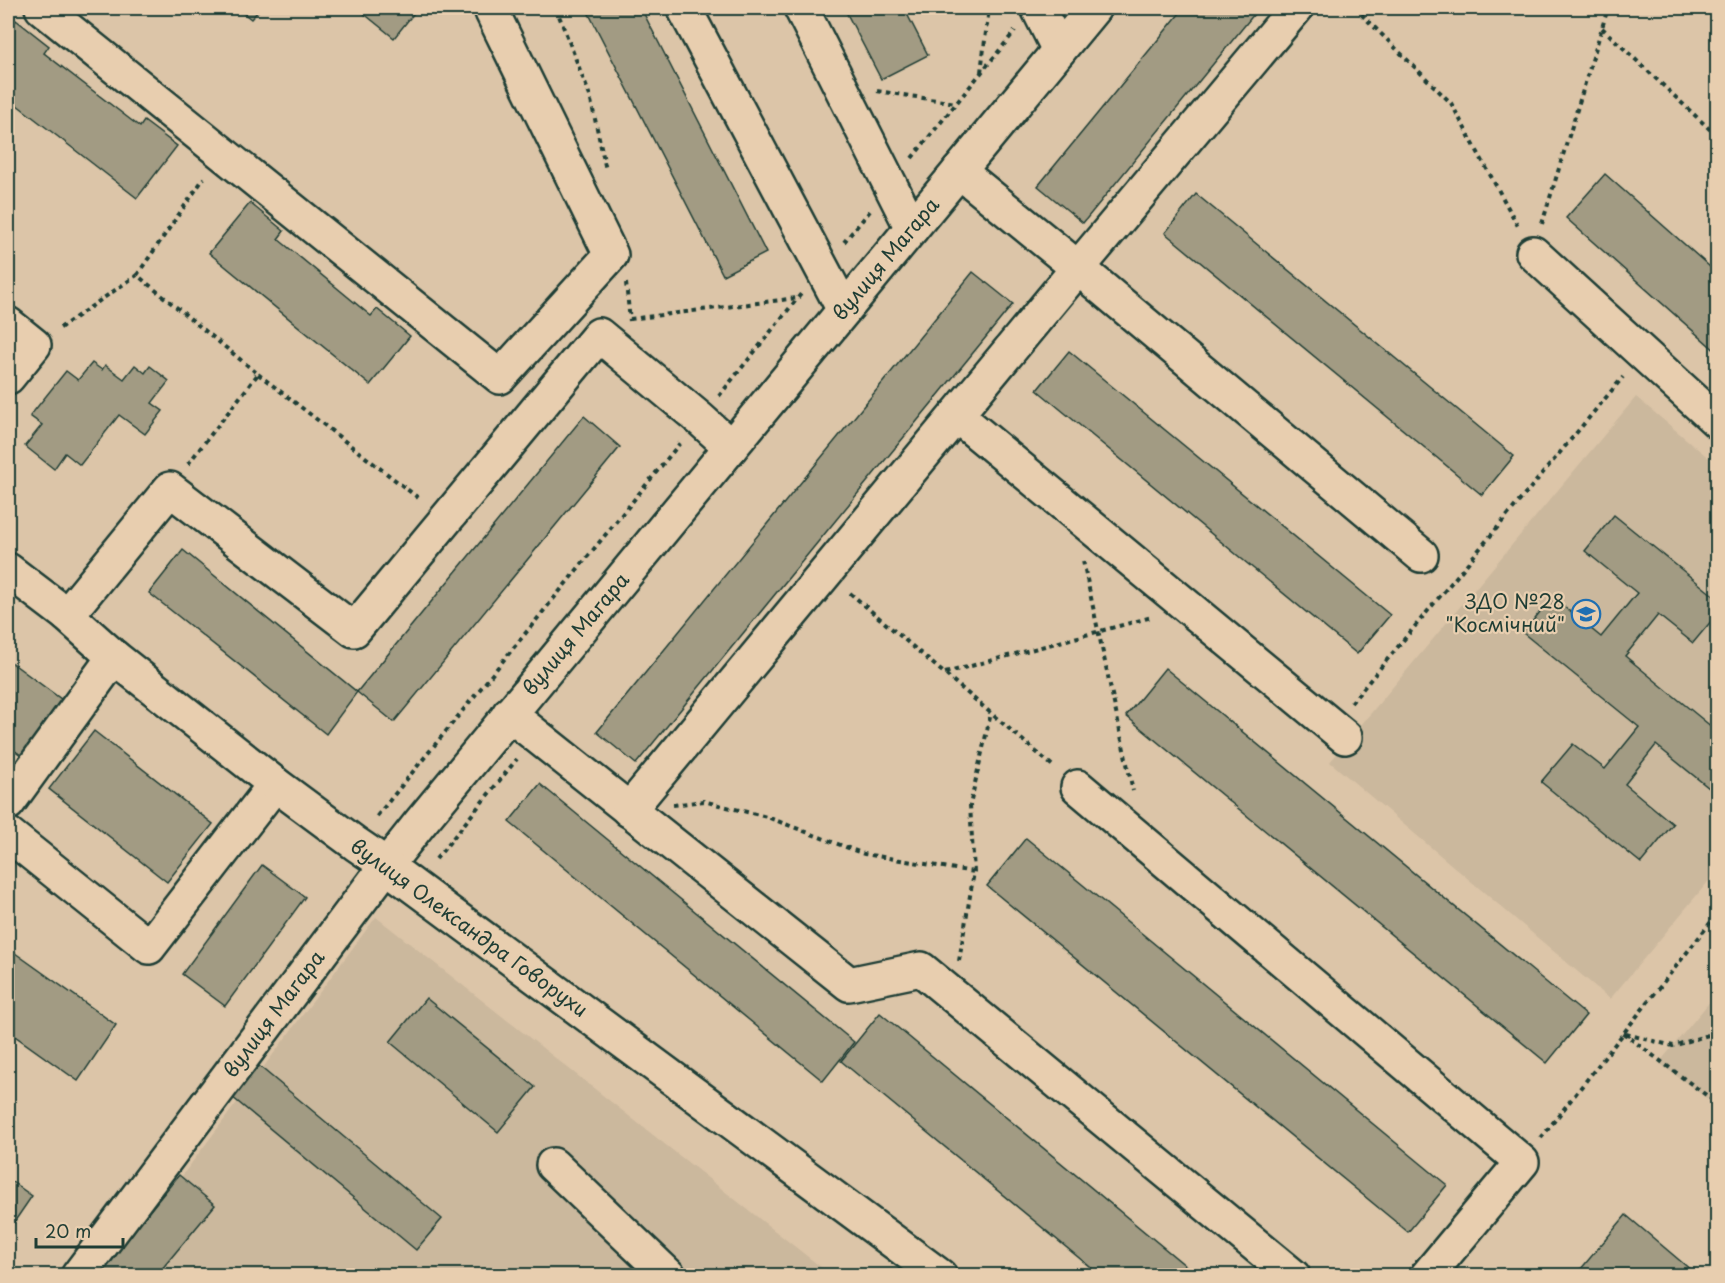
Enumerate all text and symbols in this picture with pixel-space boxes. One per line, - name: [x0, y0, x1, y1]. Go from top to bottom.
- street label: вулиця Магара: [825, 190, 946, 326]
- street label: вулиця Магара: [515, 565, 636, 701]
- place label: ЗДО №28 "Космічний": [1445, 586, 1565, 639]
- school or university icon: ЗДО №28 "Космічний": [1570, 598, 1602, 630]
- street label: вулиця Олександра Говорухи: [345, 831, 595, 1024]
- street label: вулиця Магара: [215, 943, 331, 1083]
- scale bar: [36, 1211, 123, 1249]
- text: 20 m: [45, 1217, 91, 1244]

